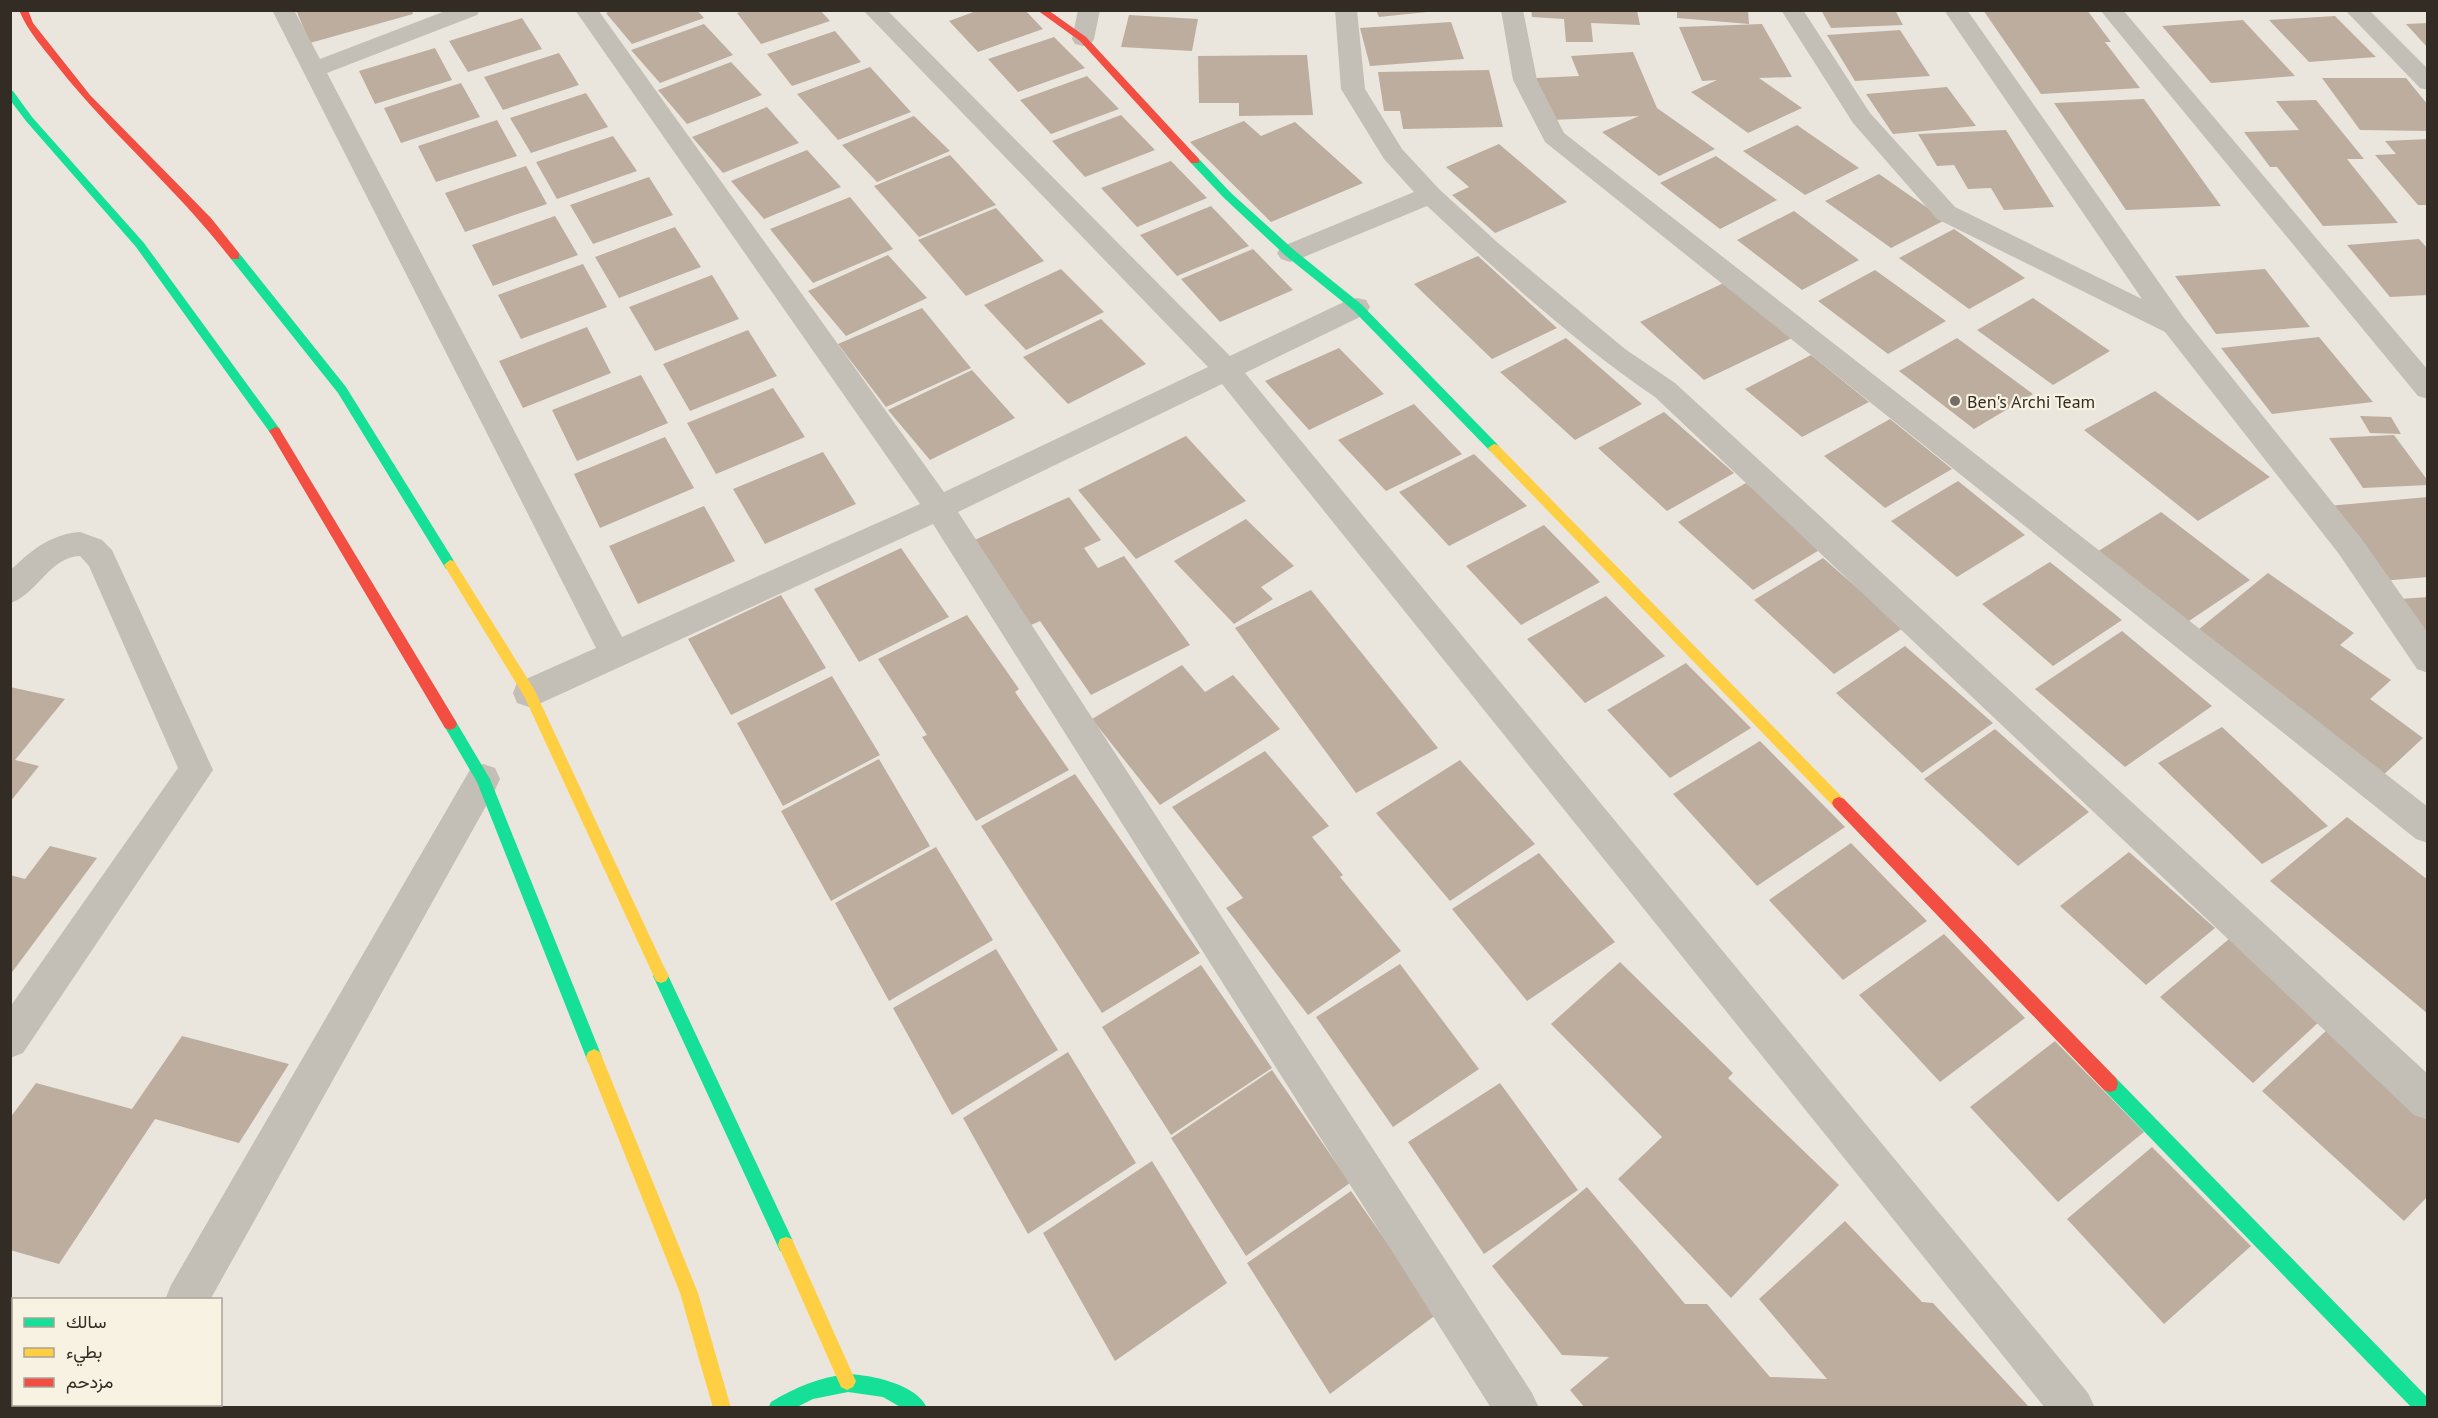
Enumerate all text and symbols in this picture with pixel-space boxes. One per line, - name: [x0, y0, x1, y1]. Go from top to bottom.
- place label: Ben's Archi Team: [1967, 390, 2095, 413]
- marker: Ben's Archi Team: [1948, 394, 1962, 408]
- legend: [12, 1298, 222, 1406]
- text: سالك: [66, 1310, 106, 1333]
- text: بطيء: [66, 1340, 102, 1367]
- text: مزدحم: [66, 1370, 113, 1394]

